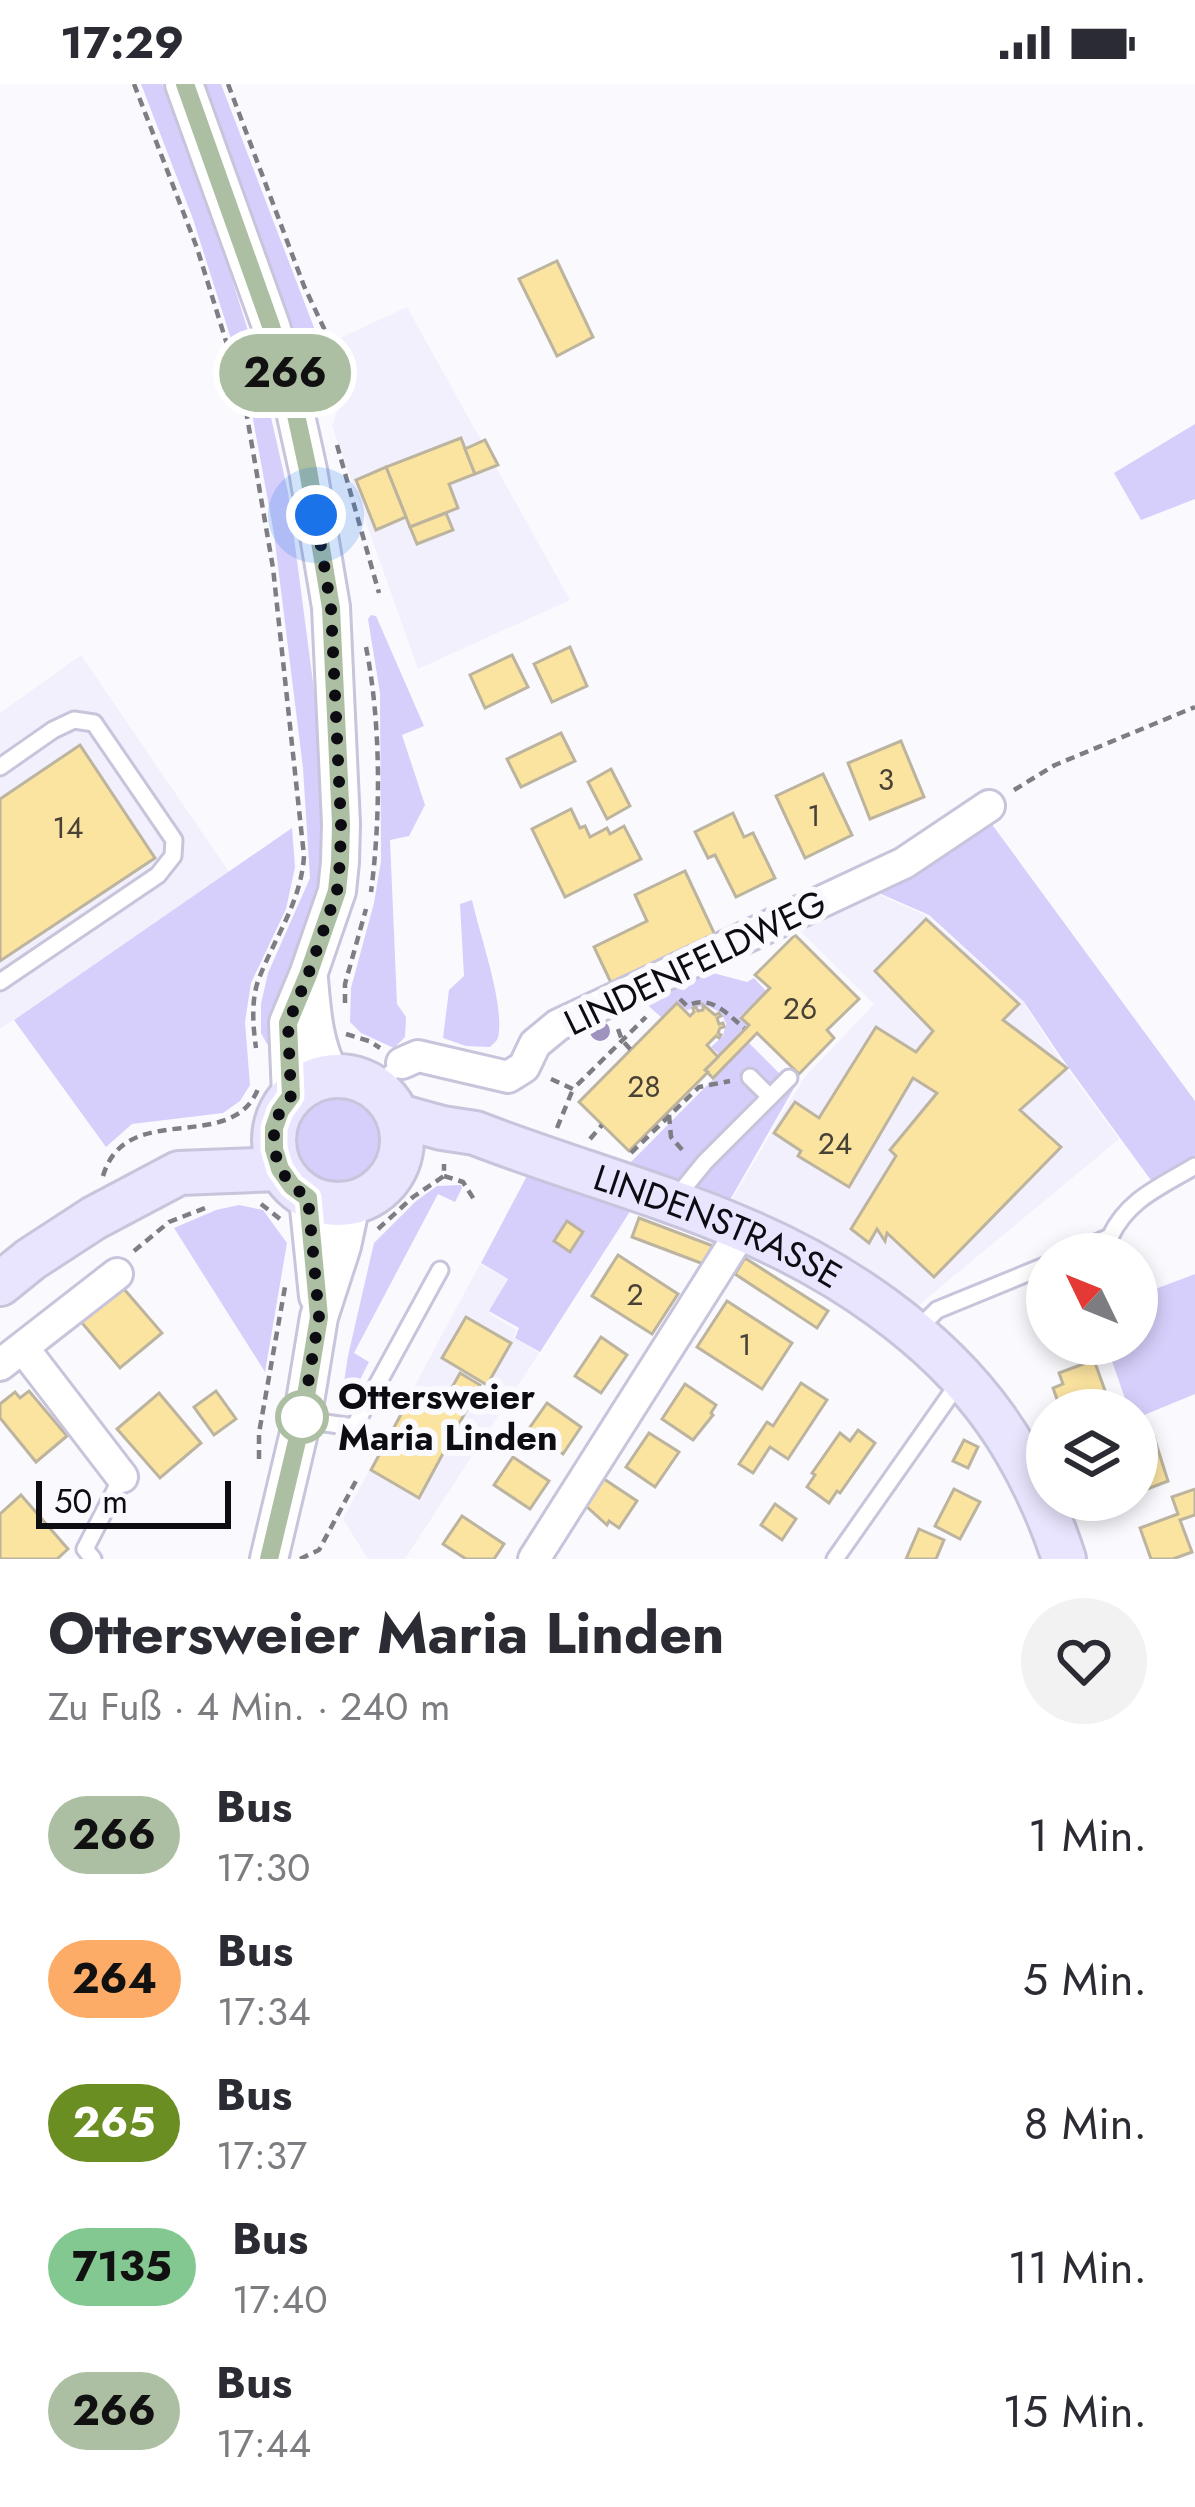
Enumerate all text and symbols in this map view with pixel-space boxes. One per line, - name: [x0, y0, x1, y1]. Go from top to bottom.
- text: 17:29: [60, 10, 184, 75]
- line badge: 266: [216, 334, 354, 412]
- text: 266: [243, 342, 327, 403]
- your location: [286, 485, 346, 545]
- house number: 3: [878, 758, 894, 801]
- house number: 1: [807, 794, 821, 837]
- house number: 14: [53, 806, 84, 849]
- street label: LINDENFELDWEG: [555, 876, 835, 1048]
- house number: 26: [783, 987, 817, 1030]
- house number: 28: [627, 1065, 661, 1108]
- house number: 24: [818, 1122, 852, 1165]
- street label: LINDENSTRASSE: [587, 1151, 852, 1301]
- north arrow: [1026, 1233, 1158, 1365]
- map controls: [1026, 1233, 1158, 1521]
- house number: 2: [626, 1273, 644, 1316]
- house number: 1: [738, 1323, 752, 1366]
- place label: Ottersweier Maria Linden: [338, 1370, 558, 1463]
- button: layers: [1026, 1389, 1158, 1521]
- marker: Ottersweier Maria Linden: [277, 1392, 327, 1442]
- scale bar: [36, 1475, 231, 1528]
- text: 50 m: [54, 1478, 128, 1525]
- text: Ottersweier Maria Linden: [48, 1592, 725, 1674]
- button: heart: [1021, 1598, 1147, 1724]
- text: Zu Fuß · 4 Min. · 240 m: [48, 1678, 450, 1735]
- text: Bus: [216, 1774, 292, 1839]
- text: 1 Min.: [1028, 1803, 1147, 1868]
- text: 266: [72, 1804, 156, 1865]
- text: 17:30: [216, 1839, 310, 1896]
- text: Bus: [217, 1918, 293, 1983]
- text: 5 Min.: [1023, 1947, 1147, 2012]
- text: 264: [72, 1948, 157, 2009]
- text: 17:34: [217, 1983, 311, 2040]
- text: Bus: [216, 2062, 292, 2127]
- text: 8 Min.: [1024, 2091, 1147, 2156]
- text: 265: [73, 2092, 155, 2153]
- text: 17:37: [216, 2127, 307, 2184]
- text: Bus: [232, 2206, 308, 2271]
- text: 11 Min.: [1008, 2235, 1147, 2300]
- text: 7135: [72, 2236, 172, 2297]
- text: 17:40: [232, 2271, 328, 2328]
- text: Bus: [216, 2350, 292, 2415]
- text: 15 Min.: [1003, 2379, 1147, 2444]
- text: 266: [72, 2380, 156, 2441]
- text: 17:44: [216, 2415, 311, 2472]

